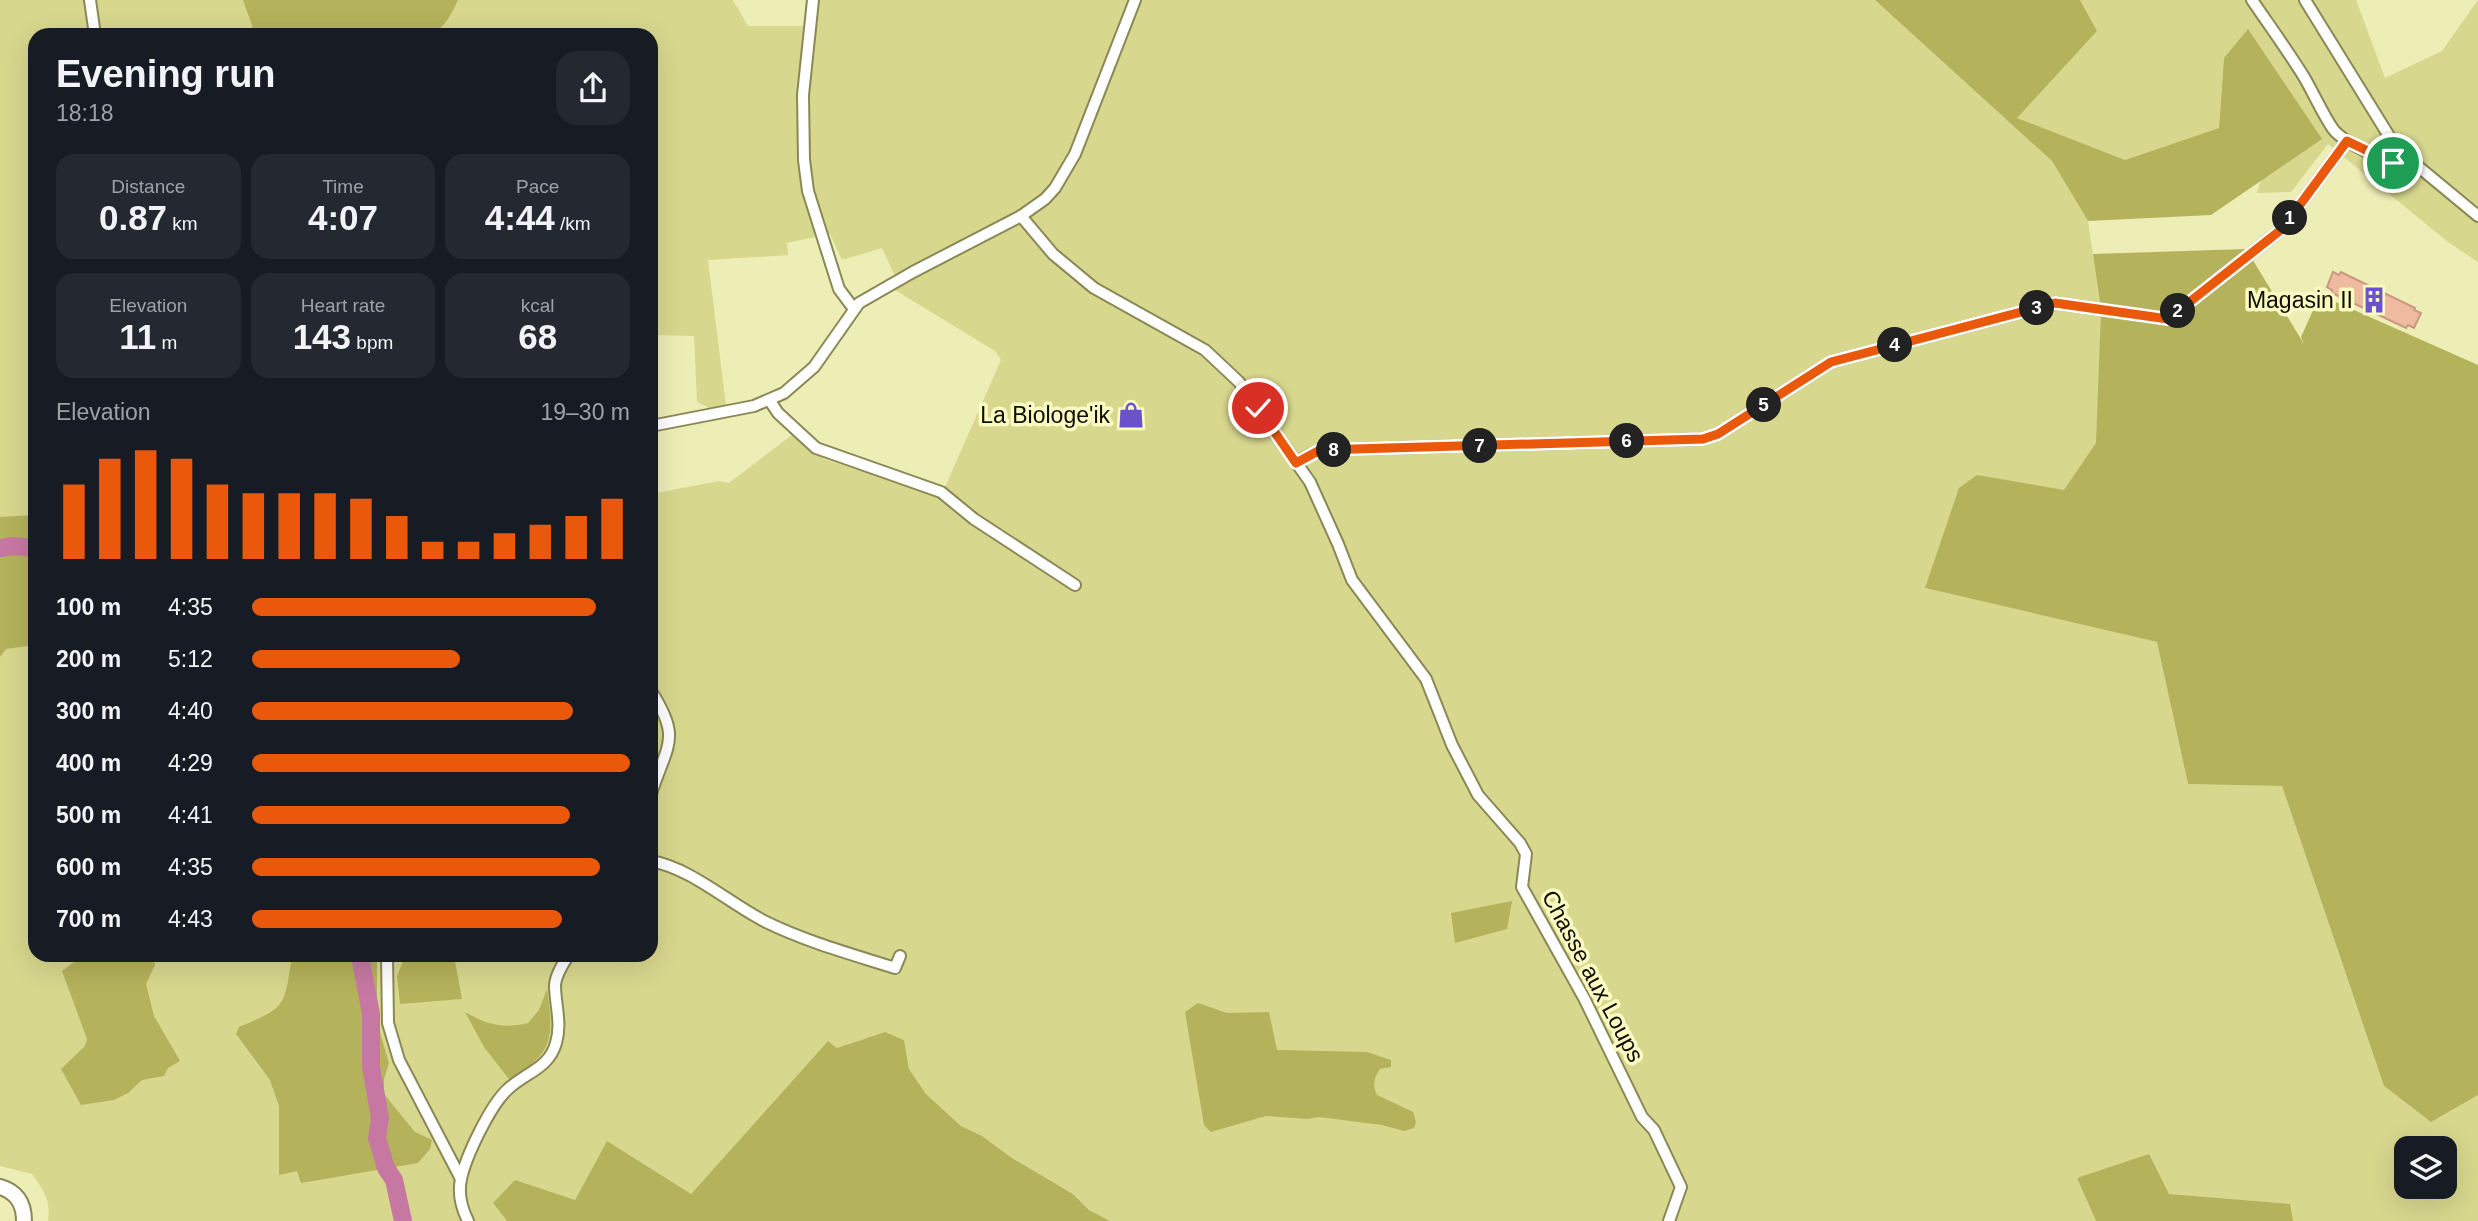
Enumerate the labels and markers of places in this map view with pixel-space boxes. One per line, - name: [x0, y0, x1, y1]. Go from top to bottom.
- pin: [2363, 133, 2423, 193]
- pin: 1: [2272, 200, 2308, 235]
- building icon: Magasin II: [2359, 285, 2389, 315]
- place label: Magasin II: [2247, 287, 2353, 313]
- pin: 3: [2020, 290, 2054, 326]
- pin: 2: [2160, 294, 2196, 328]
- pin: 4: [1878, 328, 1912, 362]
- pin: [1228, 378, 1288, 438]
- pin: 5: [1746, 388, 1782, 422]
- shop icon: La Biologe'ik: [1116, 400, 1146, 430]
- place label: La Biologe'ik: [980, 402, 1110, 428]
- pin: 6: [1610, 424, 1644, 458]
- pin: 7: [1462, 428, 1498, 464]
- pin: 8: [1316, 433, 1352, 468]

